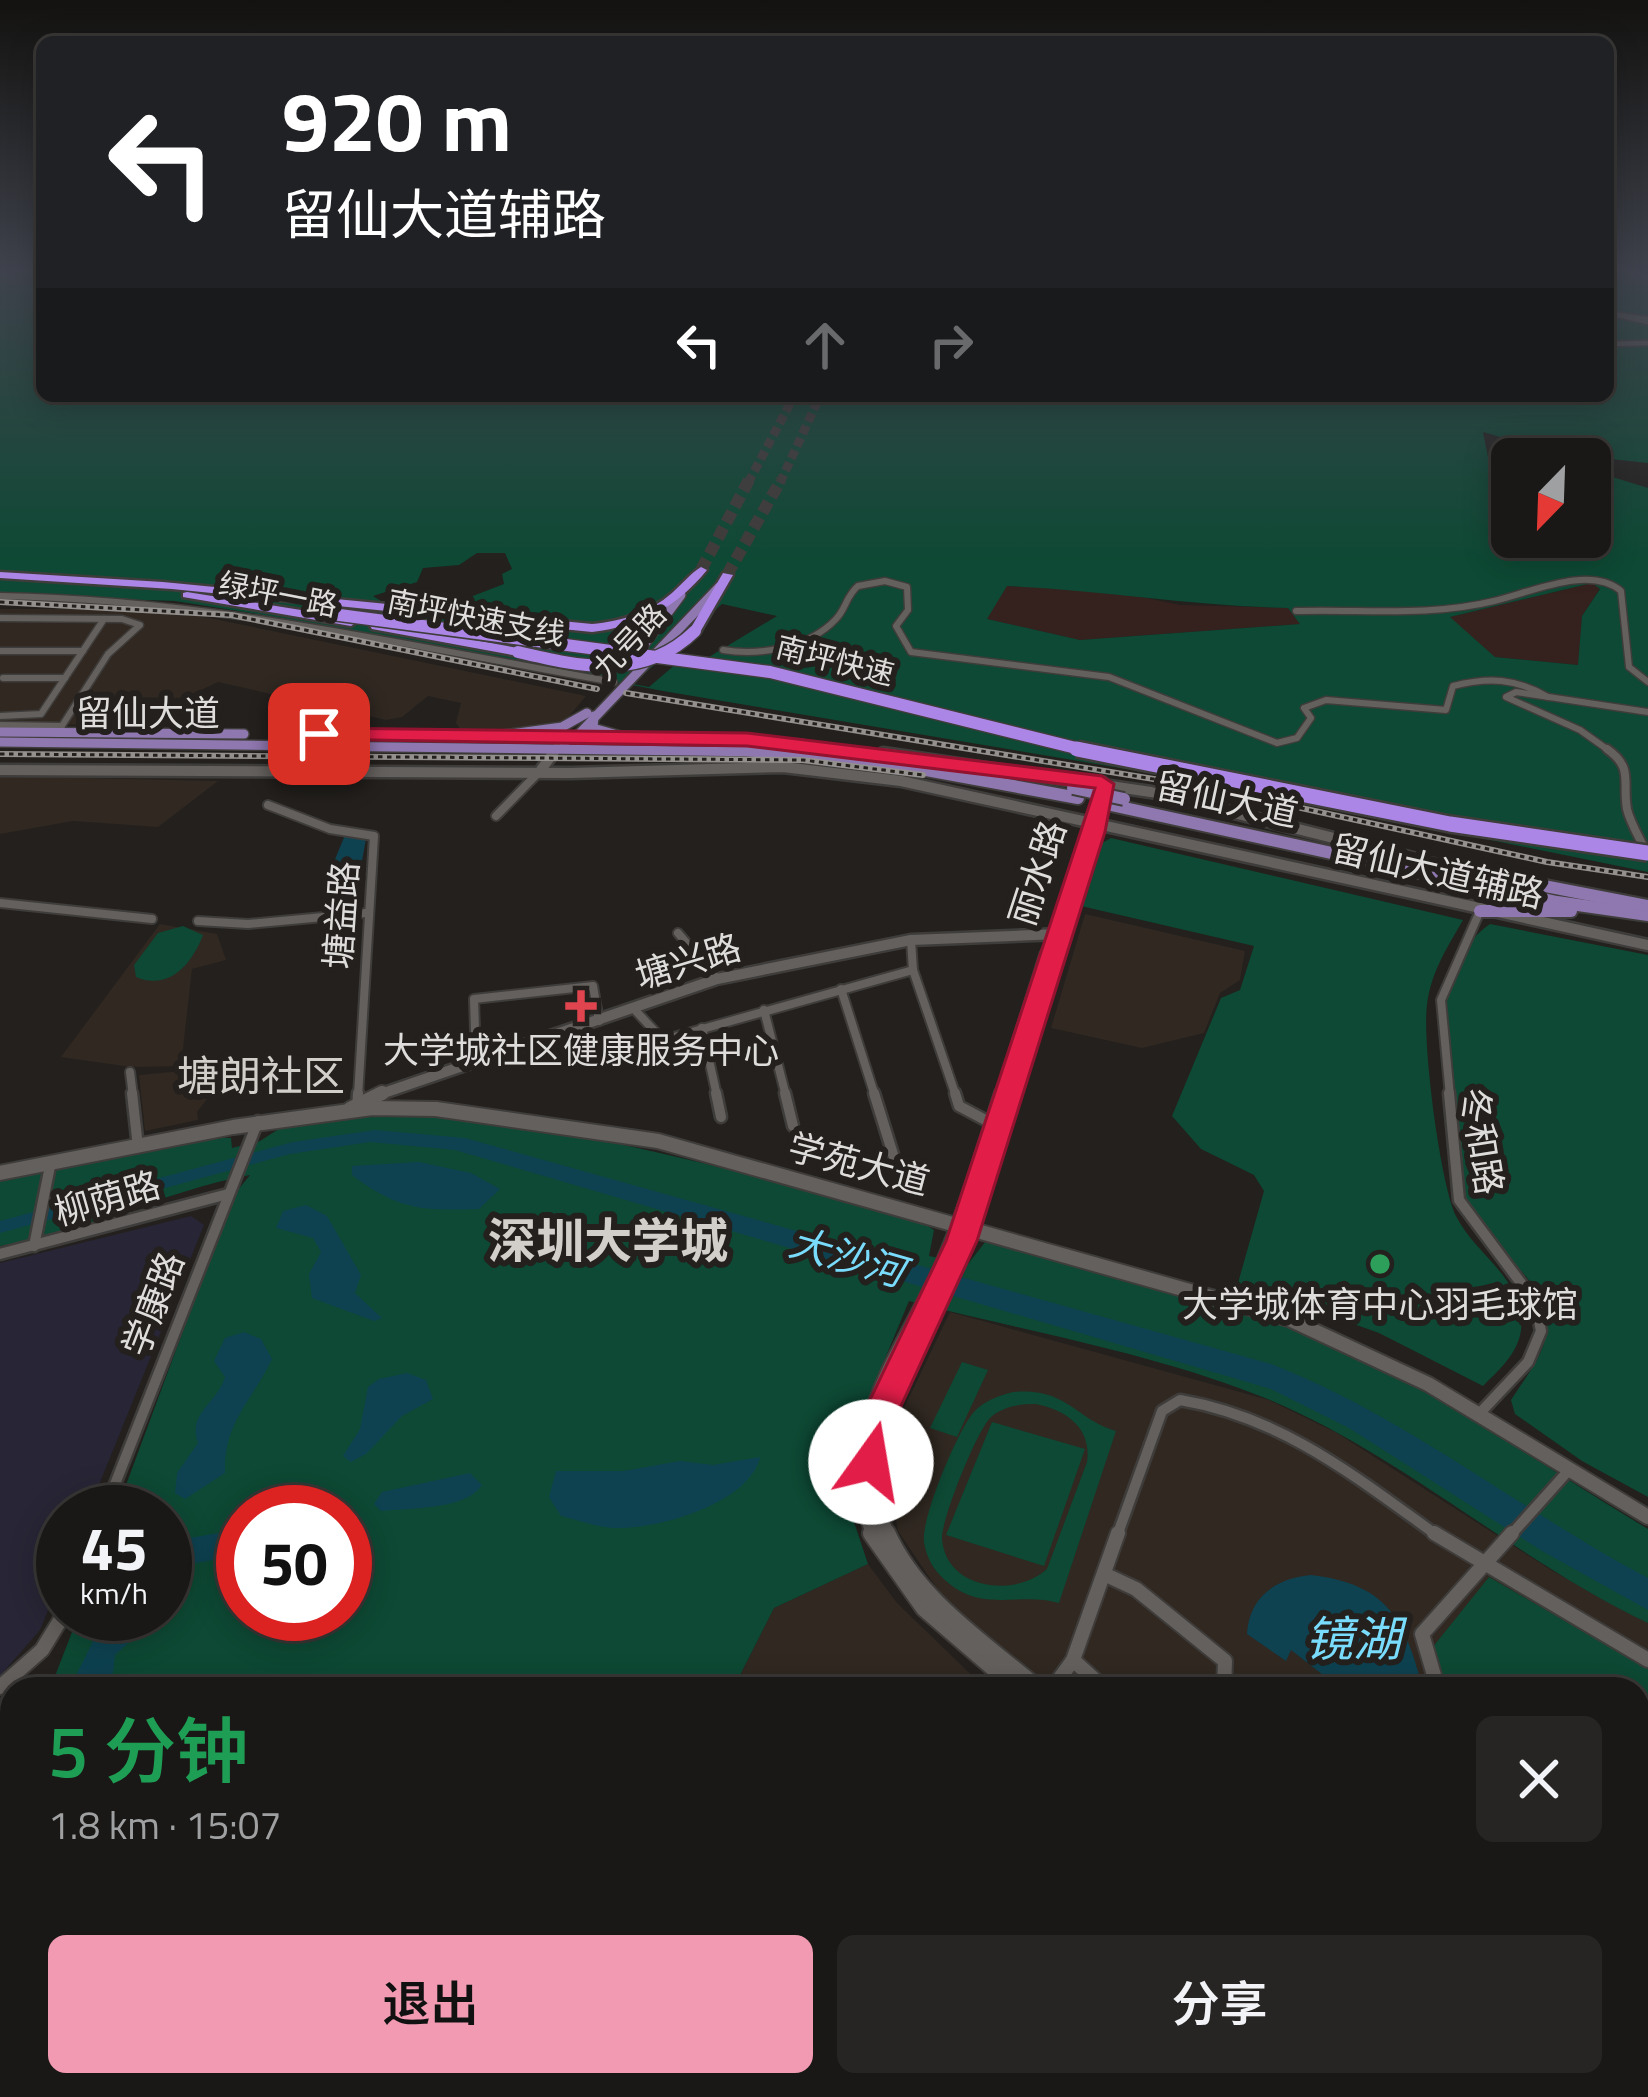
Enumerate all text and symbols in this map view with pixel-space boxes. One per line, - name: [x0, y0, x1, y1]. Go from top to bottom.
- text: 920 m: [282, 56, 512, 184]
- icon: left: [84, 84, 240, 240]
- text: 留仙大道辅路: [282, 173, 606, 255]
- icon: left: [666, 312, 732, 378]
- icon: ahead: [792, 312, 858, 378]
- icon: right: [918, 312, 984, 378]
- north arrow: [1491, 438, 1611, 558]
- map controls: [1491, 438, 1611, 558]
- street label: 绿坪一路: [215, 560, 341, 628]
- street label: 南坪快速支线: [383, 577, 569, 657]
- street label: 九号路: [582, 593, 677, 690]
- street label: 南坪快速: [771, 623, 899, 697]
- pin: [268, 683, 370, 785]
- street label: 留仙大道: [76, 685, 220, 740]
- icon: arrive: [286, 701, 352, 767]
- street label: 留仙大道: [1151, 757, 1303, 840]
- street label: 丽水路: [994, 813, 1079, 933]
- street label: 留仙大道辅路: [1327, 819, 1550, 922]
- street label: 塘益路: [309, 859, 372, 971]
- street label: 塘兴路: [628, 918, 748, 1003]
- marker: 大学城社区健康服务中心: [565, 990, 597, 1022]
- place label: 大学城社区健康服务中心: [383, 1022, 779, 1077]
- district label: 塘朗社区: [177, 1043, 345, 1107]
- street label: 冬和路: [1447, 1083, 1518, 1199]
- street label: 学苑大道: [782, 1118, 936, 1209]
- street label: 柳荫路: [47, 1156, 166, 1239]
- district label: 深圳大学城: [488, 1204, 728, 1277]
- water label: 大沙河: [783, 1212, 918, 1303]
- street label: 学康路: [108, 1244, 198, 1364]
- marker: 大学城体育中心羽毛球馆: [1367, 1251, 1393, 1277]
- place label: 大学城体育中心羽毛球馆: [1182, 1276, 1578, 1331]
- position arrow: [808, 1399, 934, 1525]
- speed limit sign: 50: [216, 1485, 372, 1641]
- text: 45: [80, 1502, 148, 1593]
- text: km/h: [80, 1570, 148, 1616]
- water label: 镜湖: [1305, 1602, 1408, 1675]
- text: 5 分钟: [48, 1695, 248, 1805]
- button: close: [1476, 1716, 1602, 1842]
- text: 1.8 km · 15:07: [48, 1795, 281, 1854]
- button: 退出: [48, 1935, 813, 2073]
- button: 分享: [837, 1935, 1602, 2073]

